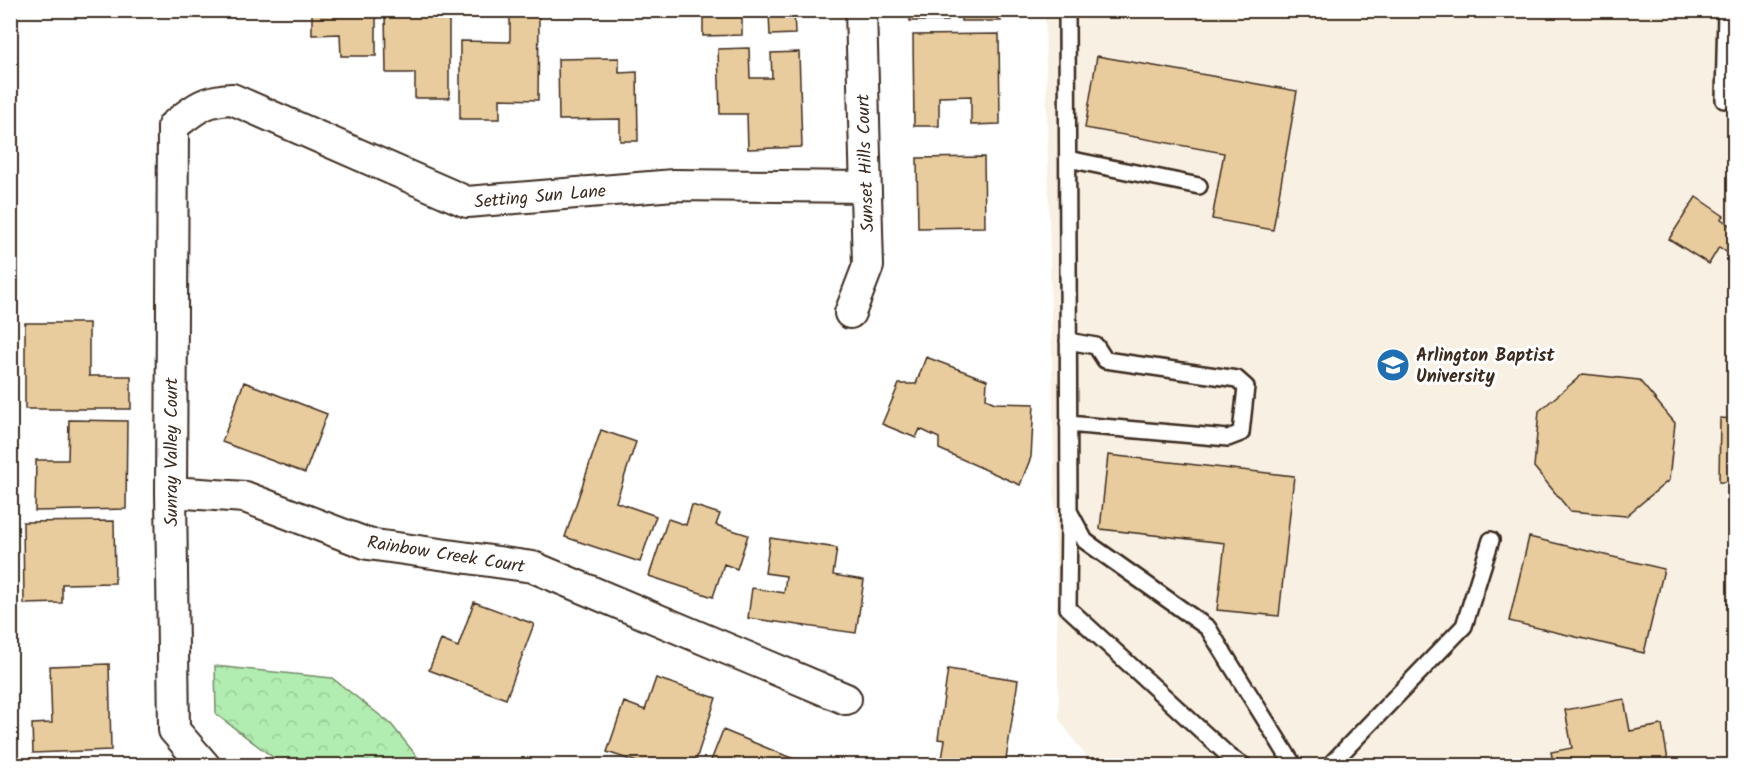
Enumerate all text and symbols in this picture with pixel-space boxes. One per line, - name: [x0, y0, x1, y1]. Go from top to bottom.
- street label: Sunset Hills Court: [850, 92, 883, 233]
- street label: Setting Sun Lane: [473, 177, 607, 218]
- place label: Arlington Baptist University: [1416, 342, 1555, 392]
- school or university icon: Arlington Baptist University: [1375, 347, 1411, 383]
- street label: Sunray Valley Court: [158, 376, 187, 527]
- street label: Rainbow Creek Court: [365, 529, 528, 582]

